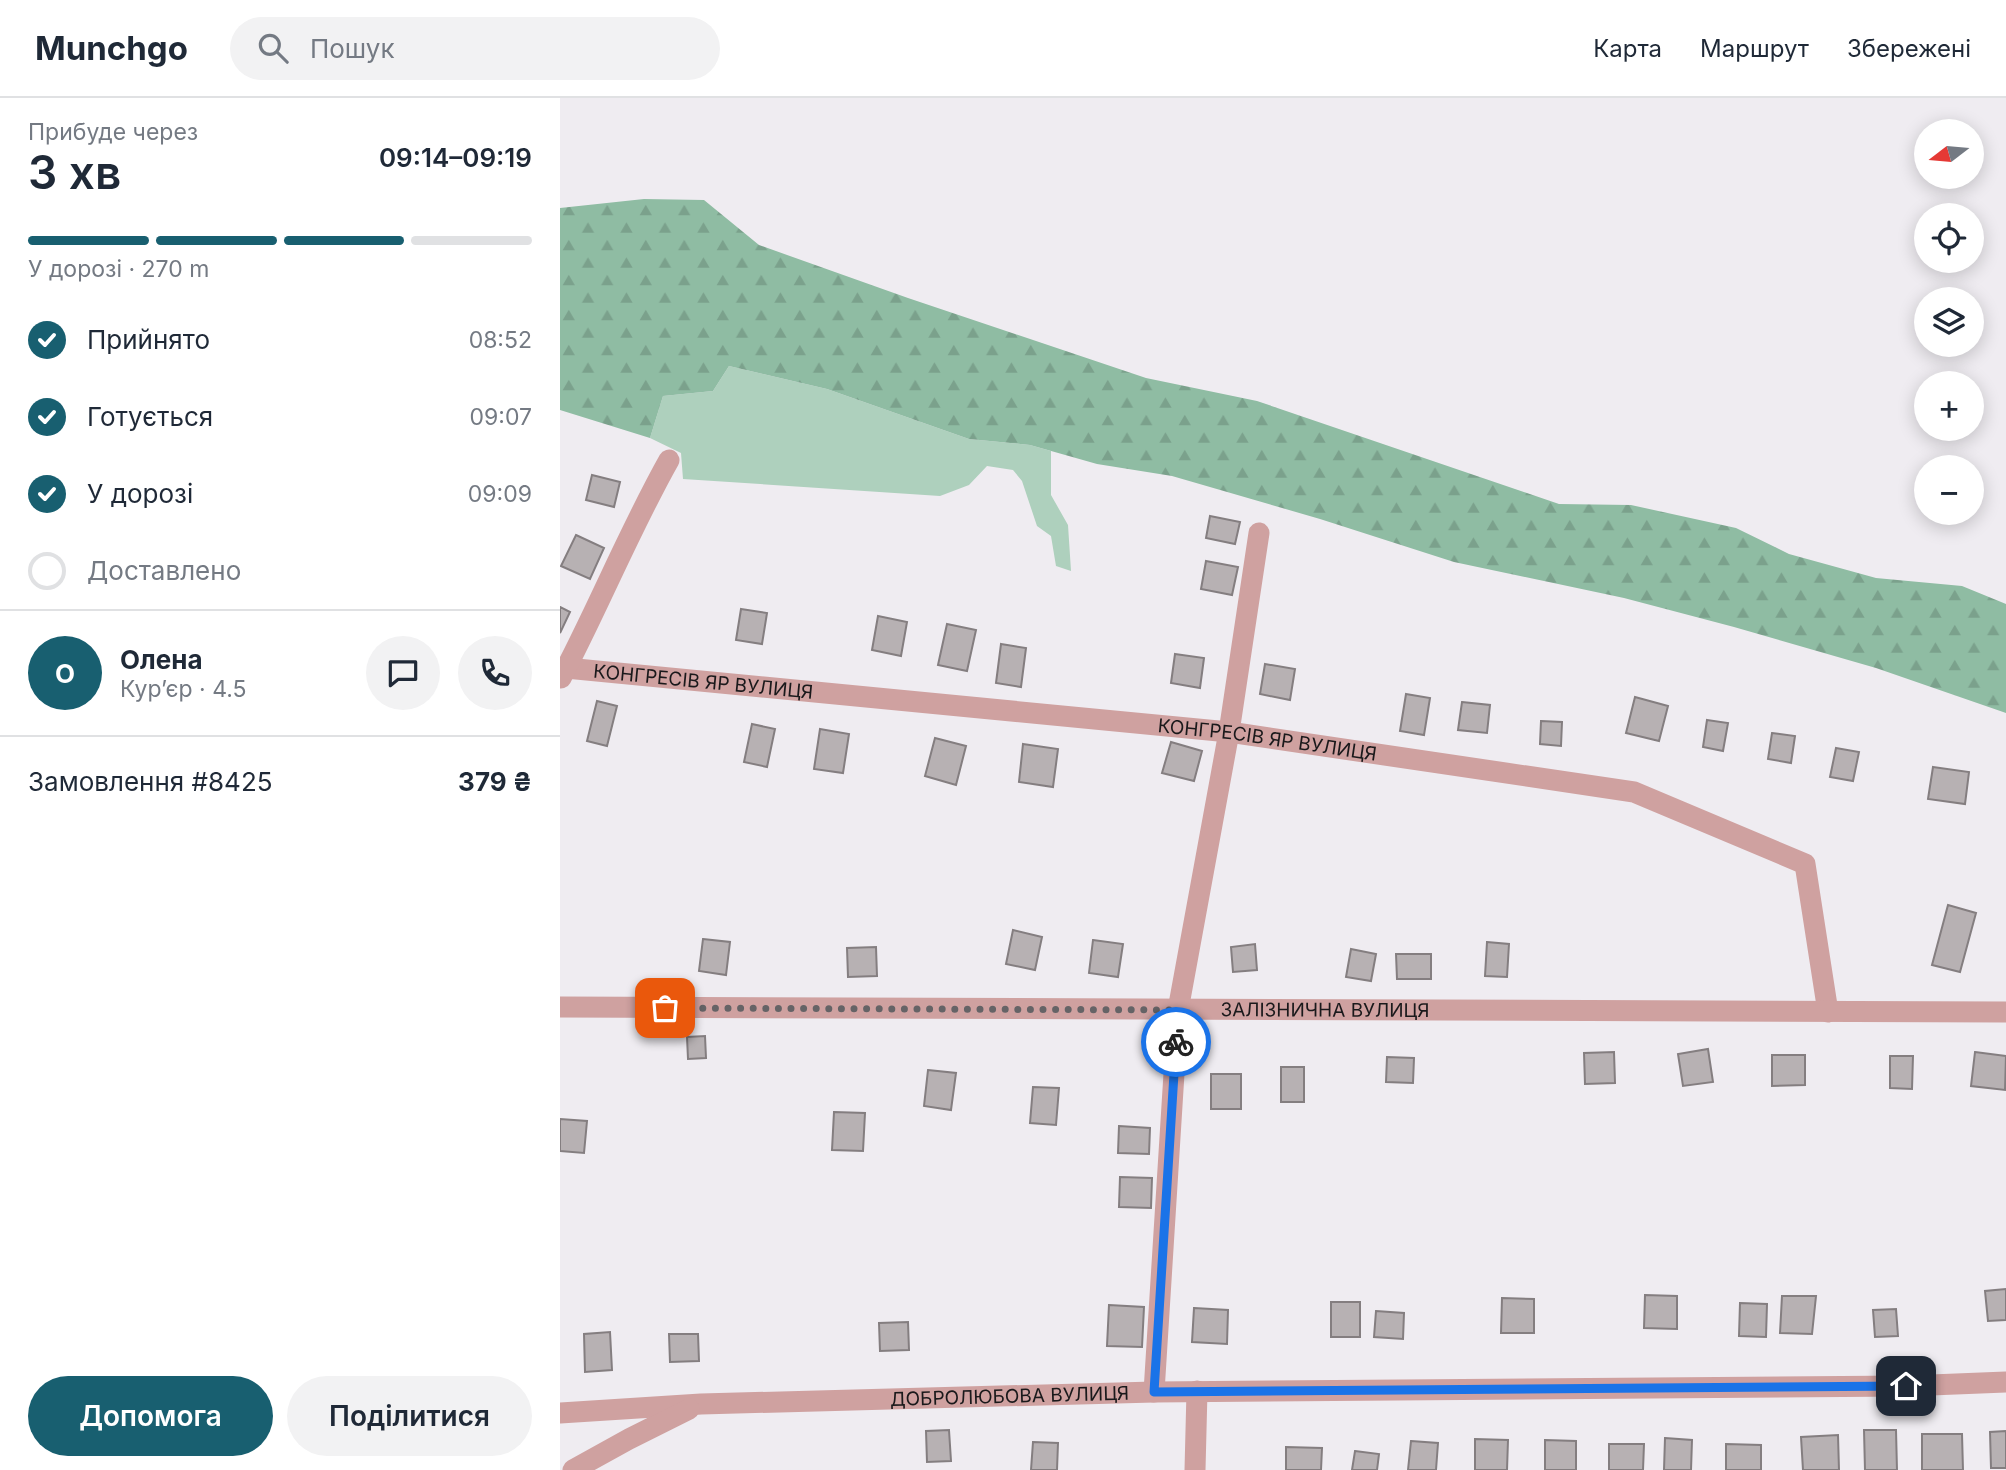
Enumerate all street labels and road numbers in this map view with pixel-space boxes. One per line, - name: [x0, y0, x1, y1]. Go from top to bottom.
- street label: КОНГРЕСІВ ЯР ВУЛИЦЯ: [592, 660, 814, 704]
- street label: КОНГРЕСІВ ЯР ВУЛИЦЯ: [1157, 714, 1378, 766]
- street label: ЗАЛІЗНИЧНА ВУЛИЦЯ: [1220, 998, 1430, 1022]
- street label: ДОБРОЛЮБОВА ВУЛИЦЯ: [890, 1382, 1129, 1411]

